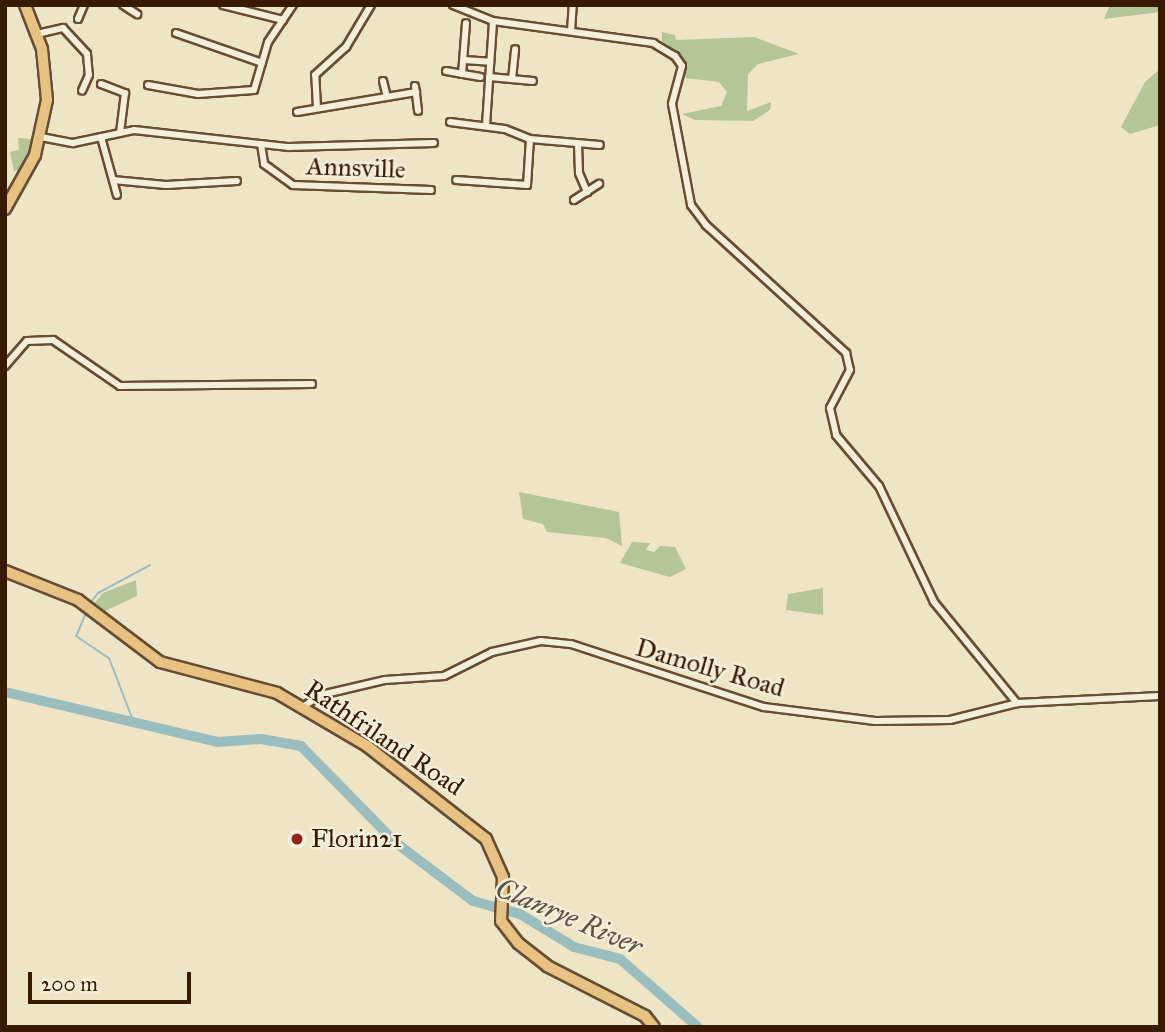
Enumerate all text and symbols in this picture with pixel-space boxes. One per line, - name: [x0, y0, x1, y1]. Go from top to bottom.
- street label: Annsville: [306, 151, 406, 185]
- street label: Damolly Road: [632, 632, 788, 704]
- street label: Rathfriland Road: [299, 673, 469, 803]
- place label: Florin21: [311, 823, 402, 855]
- marker: Florin21: [289, 831, 305, 847]
- water label: Clanrye River: [491, 871, 647, 963]
- scale bar: [32, 958, 194, 1002]
- text: 200 m: [41, 971, 98, 997]

